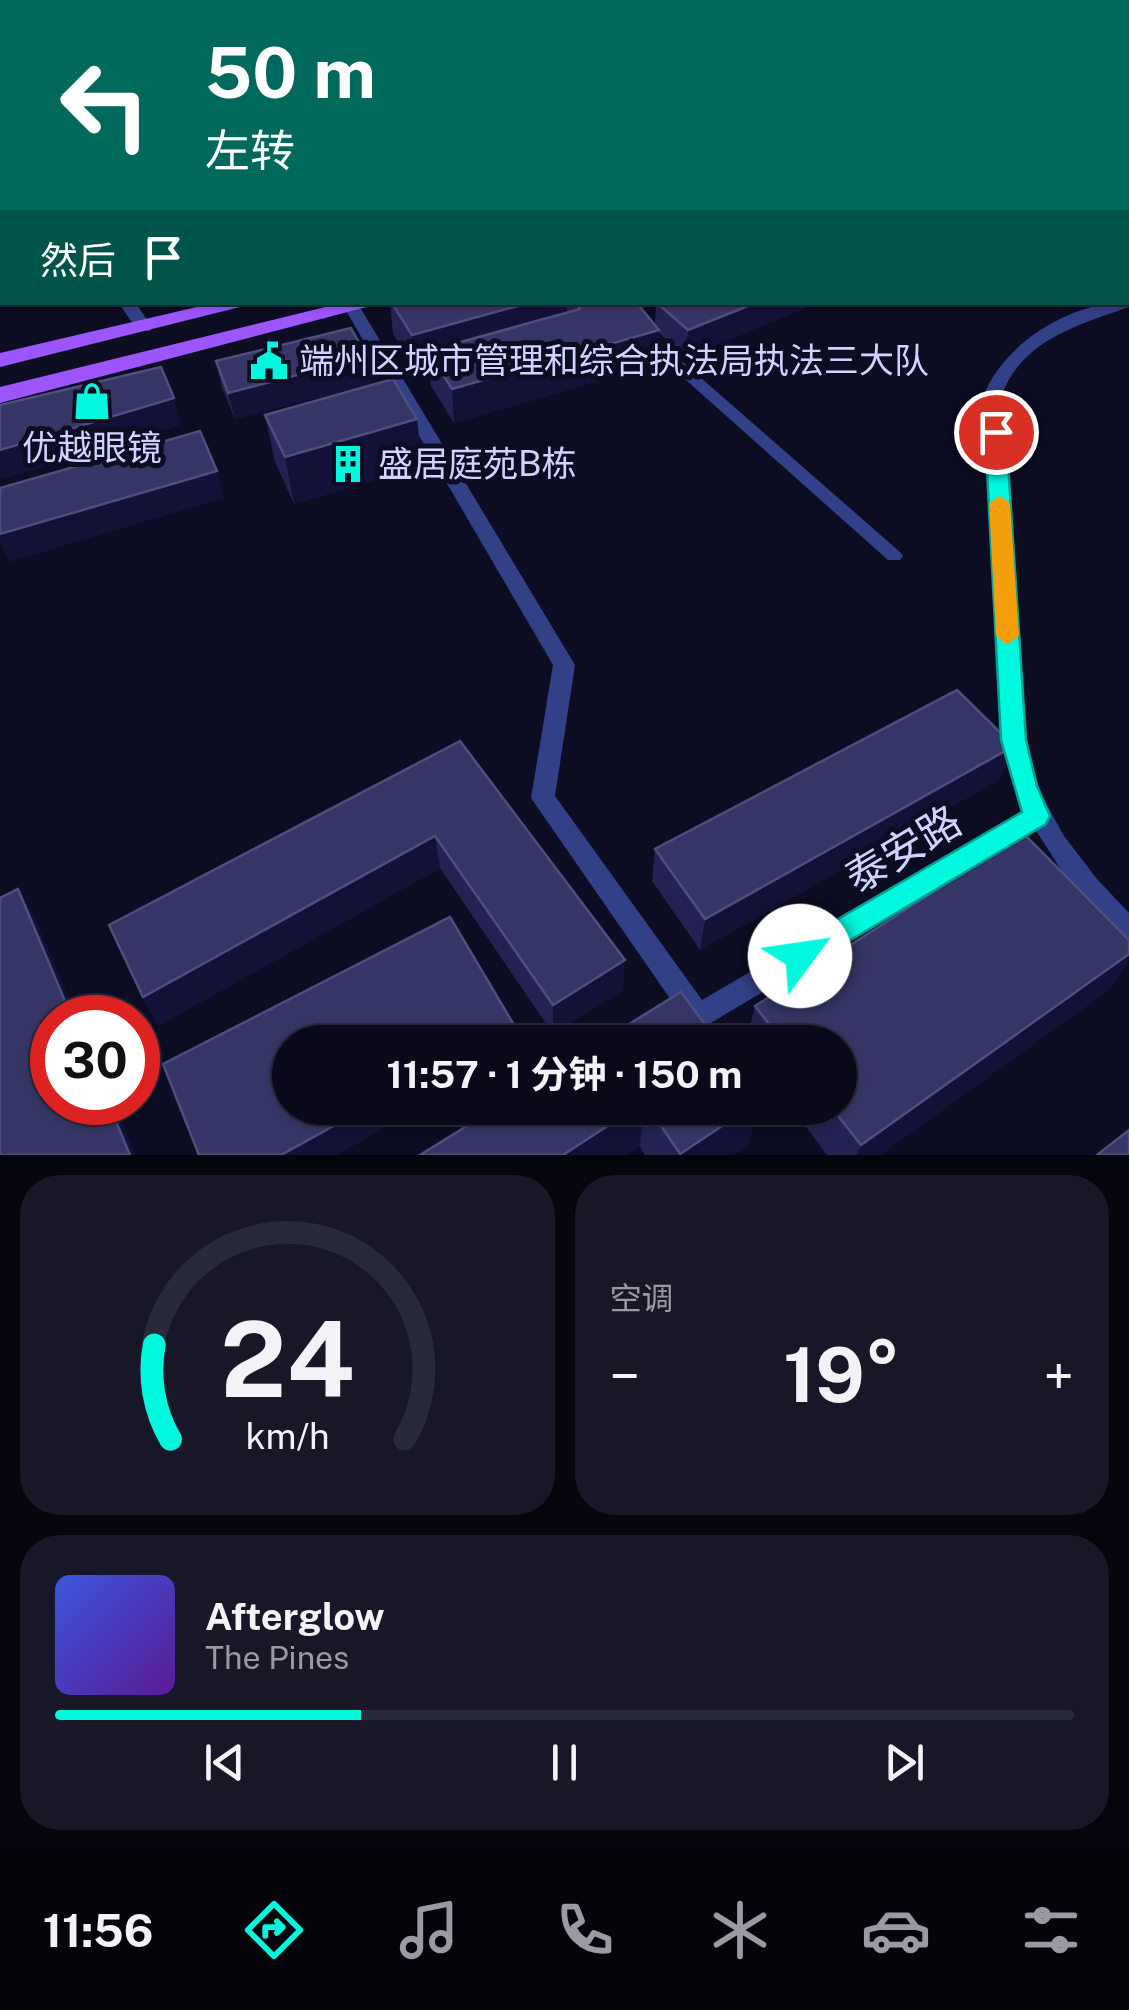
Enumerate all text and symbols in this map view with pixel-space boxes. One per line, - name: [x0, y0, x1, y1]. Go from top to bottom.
- text: 50 m: [205, 31, 376, 114]
- icon: left: [40, 40, 170, 170]
- text: 左转: [205, 124, 295, 177]
- icon: arrive: [136, 230, 191, 285]
- text: 然后: [40, 238, 116, 283]
- public building icon: 端州区城市管理和综合执法局执法三大队: [248, 340, 290, 382]
- place label: 端州区城市管理和综合执法局执法三大队: [299, 340, 929, 381]
- shop icon: 优越眼镜: [71, 380, 113, 422]
- pin: [954, 390, 1039, 475]
- icon: arrive: [969, 405, 1024, 460]
- place label: 优越眼镜: [22, 427, 162, 468]
- building icon: 盛居庭苑B栋: [327, 443, 369, 485]
- place label: 盛居庭苑B栋: [378, 443, 576, 484]
- street label: 泰安路: [836, 795, 969, 902]
- position arrow: [748, 904, 852, 1008]
- speed limit sign: 30: [30, 995, 160, 1125]
- text: 11:57 · 1 分钟 · 150 m: [387, 1052, 742, 1097]
- text: 空调: [610, 1280, 674, 1317]
- text: 24: [220, 1298, 354, 1420]
- text: 19°: [783, 1331, 900, 1419]
- text: −: [610, 1344, 640, 1408]
- text: +: [1043, 1344, 1074, 1408]
- text: km/h: [245, 1415, 329, 1457]
- text: Afterglow: [205, 1594, 385, 1639]
- text: The Pines: [205, 1639, 349, 1676]
- icon: previous: [197, 1735, 252, 1790]
- icon: pause: [537, 1735, 592, 1790]
- icon: next: [877, 1735, 932, 1790]
- icon: directions: [239, 1895, 309, 1965]
- icon: music: [394, 1895, 464, 1965]
- icon: phone: [550, 1895, 620, 1965]
- icon: climate: [705, 1895, 775, 1965]
- icon: car: [861, 1895, 931, 1965]
- icon: filters: [1016, 1895, 1086, 1965]
- text: 11:56: [43, 1904, 153, 1957]

